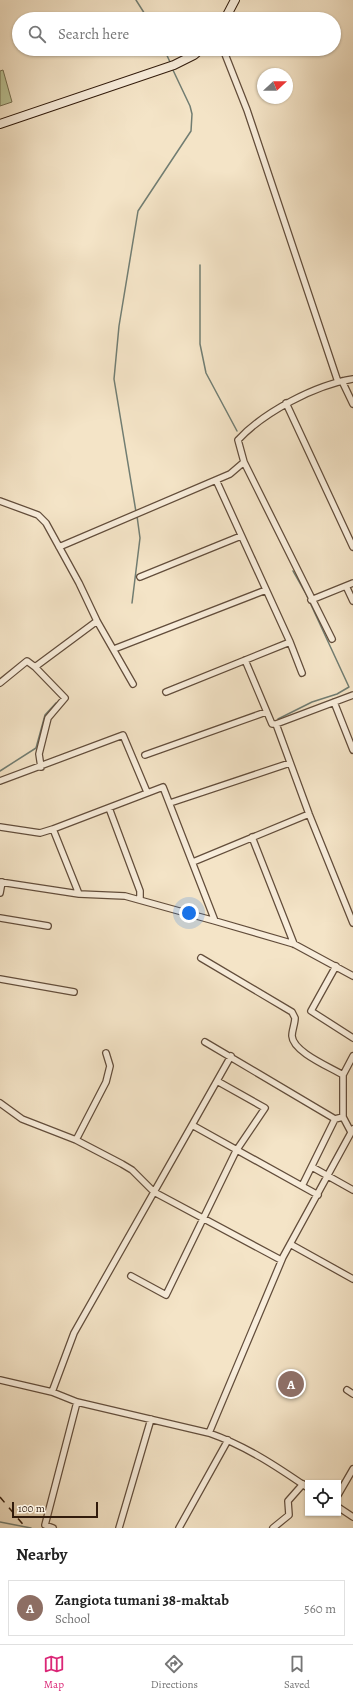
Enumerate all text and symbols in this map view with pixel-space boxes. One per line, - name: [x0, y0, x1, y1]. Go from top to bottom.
- search box: [12, 12, 341, 56]
- icon: search: [26, 23, 48, 45]
- text: Search here: [58, 24, 129, 44]
- north arrow: [257, 68, 293, 104]
- your location: [179, 903, 199, 923]
- pin: A: [278, 1369, 304, 1399]
- map controls: [305, 1480, 341, 1516]
- button: locate: [305, 1480, 341, 1516]
- scale bar: [12, 1500, 98, 1519]
- text: 100 m: [18, 1501, 45, 1516]
- text: Nearby: [16, 1543, 67, 1566]
- text: Zangiota tumani 38-maktab: [55, 1590, 229, 1610]
- text: A: [26, 1600, 34, 1617]
- text: 560 m: [304, 1600, 336, 1617]
- text: School: [55, 1610, 90, 1627]
- tab: Map: [43, 1653, 65, 1692]
- tab: Directions: [151, 1653, 198, 1692]
- tab: Saved: [284, 1653, 310, 1692]

